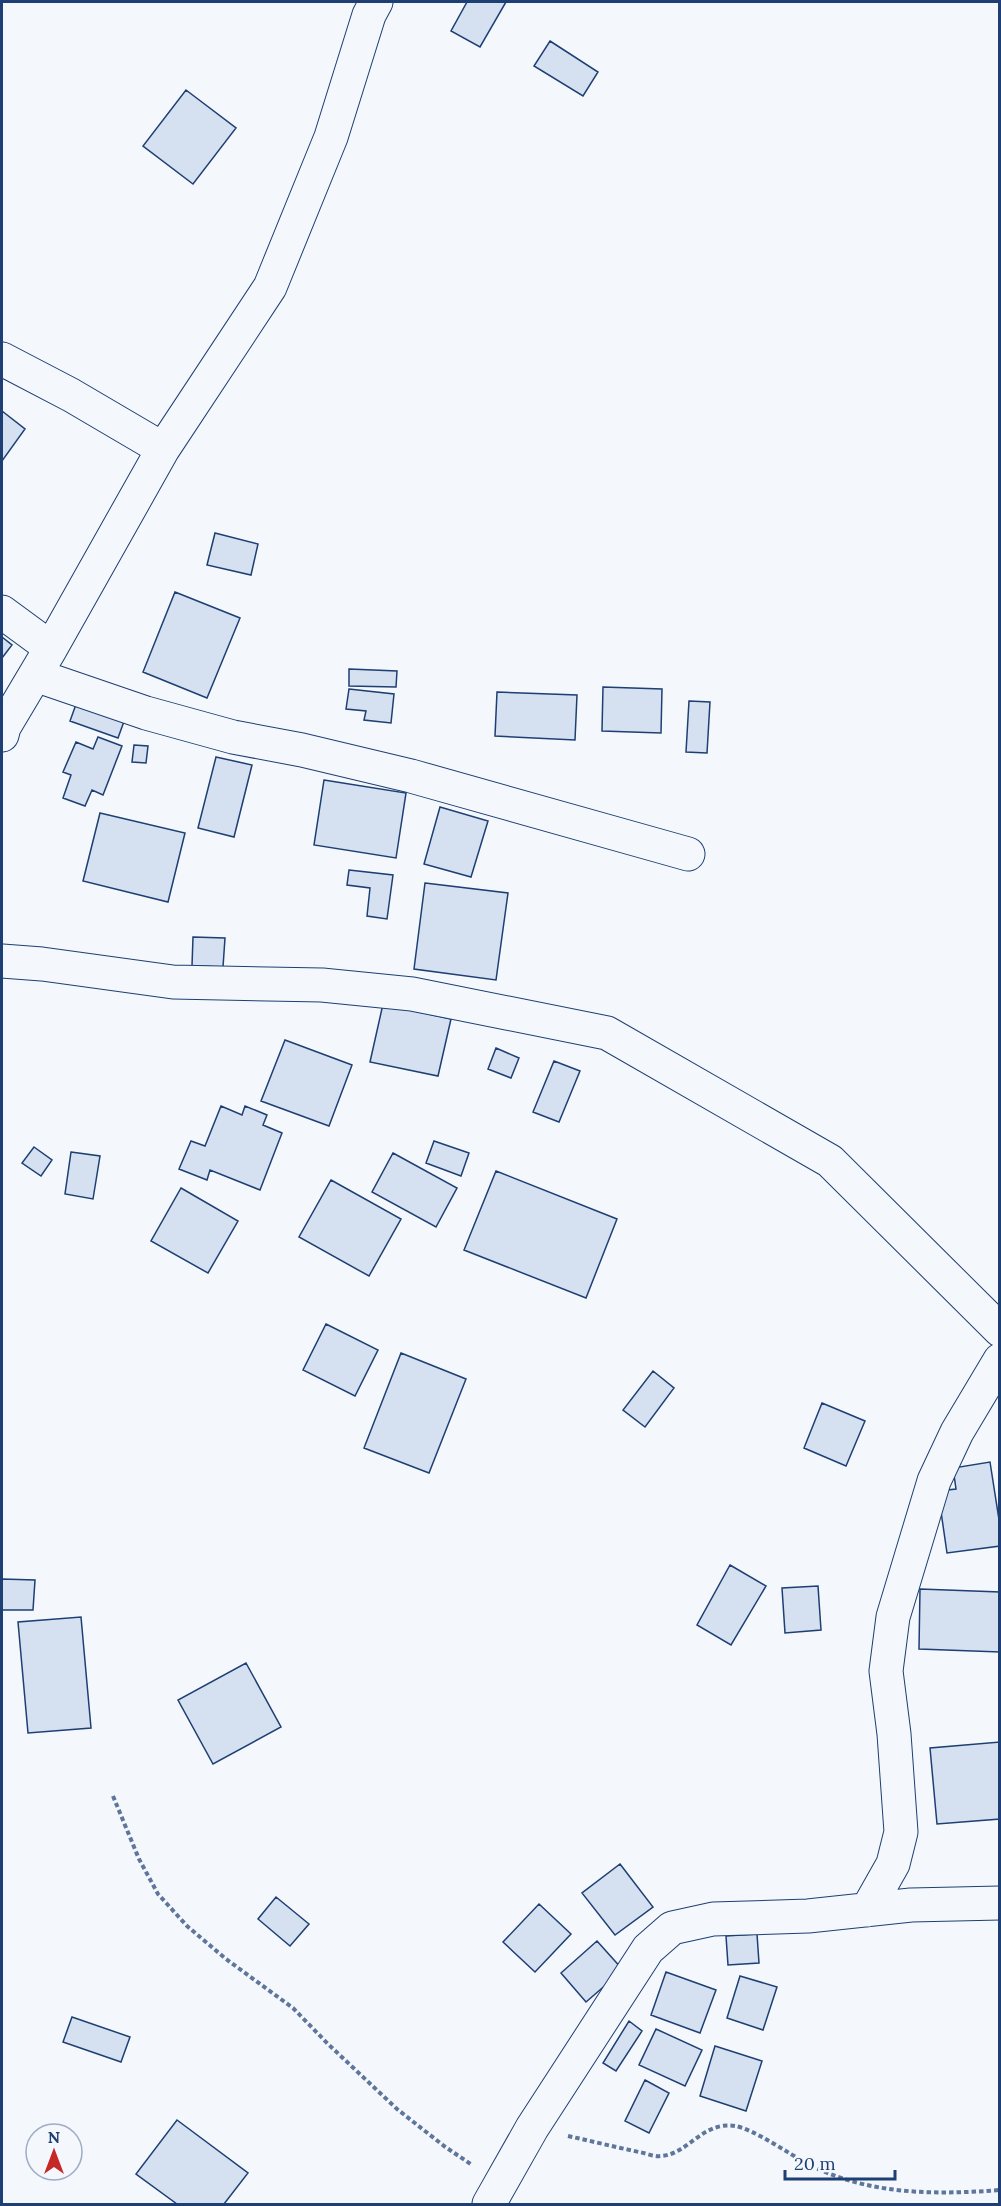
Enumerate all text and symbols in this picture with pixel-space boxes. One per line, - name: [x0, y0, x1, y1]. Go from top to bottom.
- north arrow: [24, 2122, 84, 2182]
- text: N: [48, 2127, 60, 2147]
- scale bar: [785, 2143, 894, 2181]
- text: 20 m: [794, 2152, 836, 2175]

